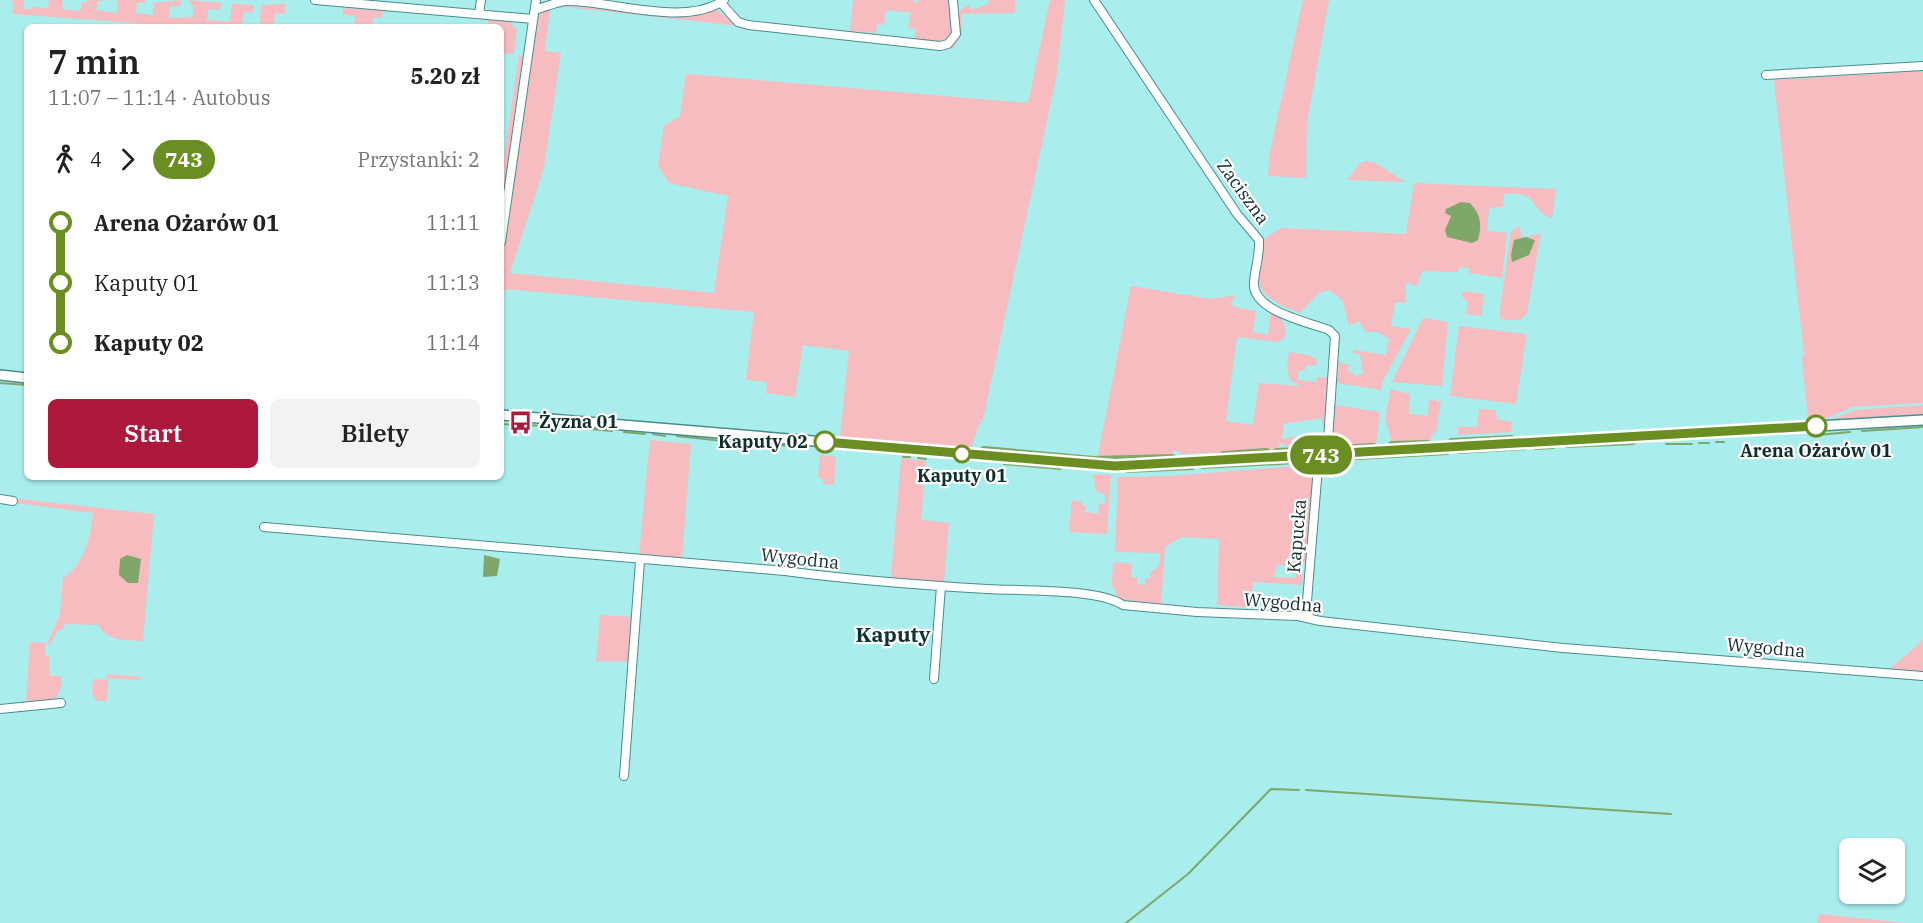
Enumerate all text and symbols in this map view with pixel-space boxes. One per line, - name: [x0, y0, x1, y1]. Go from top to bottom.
- text: 7 min: [48, 40, 140, 83]
- text: 5.20 zł: [410, 61, 480, 90]
- text: 11:07 – 11:14 · Autobus: [48, 84, 270, 111]
- icon: walk: [48, 143, 81, 176]
- icon: forward: [111, 143, 144, 176]
- text: 743: [165, 145, 203, 173]
- text: 4: [90, 146, 102, 173]
- text: Przystanki: 2: [357, 146, 480, 173]
- street label: Zaciszna: [1212, 155, 1275, 229]
- text: Arena Ożarów 01: [94, 208, 279, 237]
- text: 11:11: [426, 209, 480, 236]
- text: Kaputy 01: [94, 268, 199, 297]
- text: 11:13: [426, 269, 480, 296]
- text: Kaputy 02: [94, 328, 204, 357]
- text: 11:14: [426, 329, 480, 356]
- button: Start: [48, 399, 258, 468]
- button: Bilety: [270, 399, 480, 468]
- bus stop icon: Żyzna 01: [508, 409, 534, 435]
- place label: Żyzna 01: [539, 410, 618, 433]
- marker: Arena Ożarów 01: [1805, 415, 1827, 437]
- place label: Kaputy 02: [718, 430, 808, 453]
- marker: Kaputy 02: [814, 431, 836, 453]
- line badge: 743: [1286, 436, 1356, 474]
- place label: Arena Ożarów 01: [1740, 439, 1892, 462]
- text: 743: [1302, 441, 1340, 469]
- marker: Kaputy 01: [953, 445, 971, 463]
- place label: Kaputy 01: [917, 464, 1007, 487]
- street label: Kapucka: [1282, 498, 1311, 574]
- street label: Wygodna: [760, 543, 841, 574]
- street label: Wygodna: [1243, 588, 1323, 617]
- district label: Kaputy: [856, 620, 930, 648]
- street label: Wygodna: [1726, 633, 1806, 662]
- map controls: [1839, 838, 1905, 904]
- button: layers: [1839, 838, 1905, 904]

